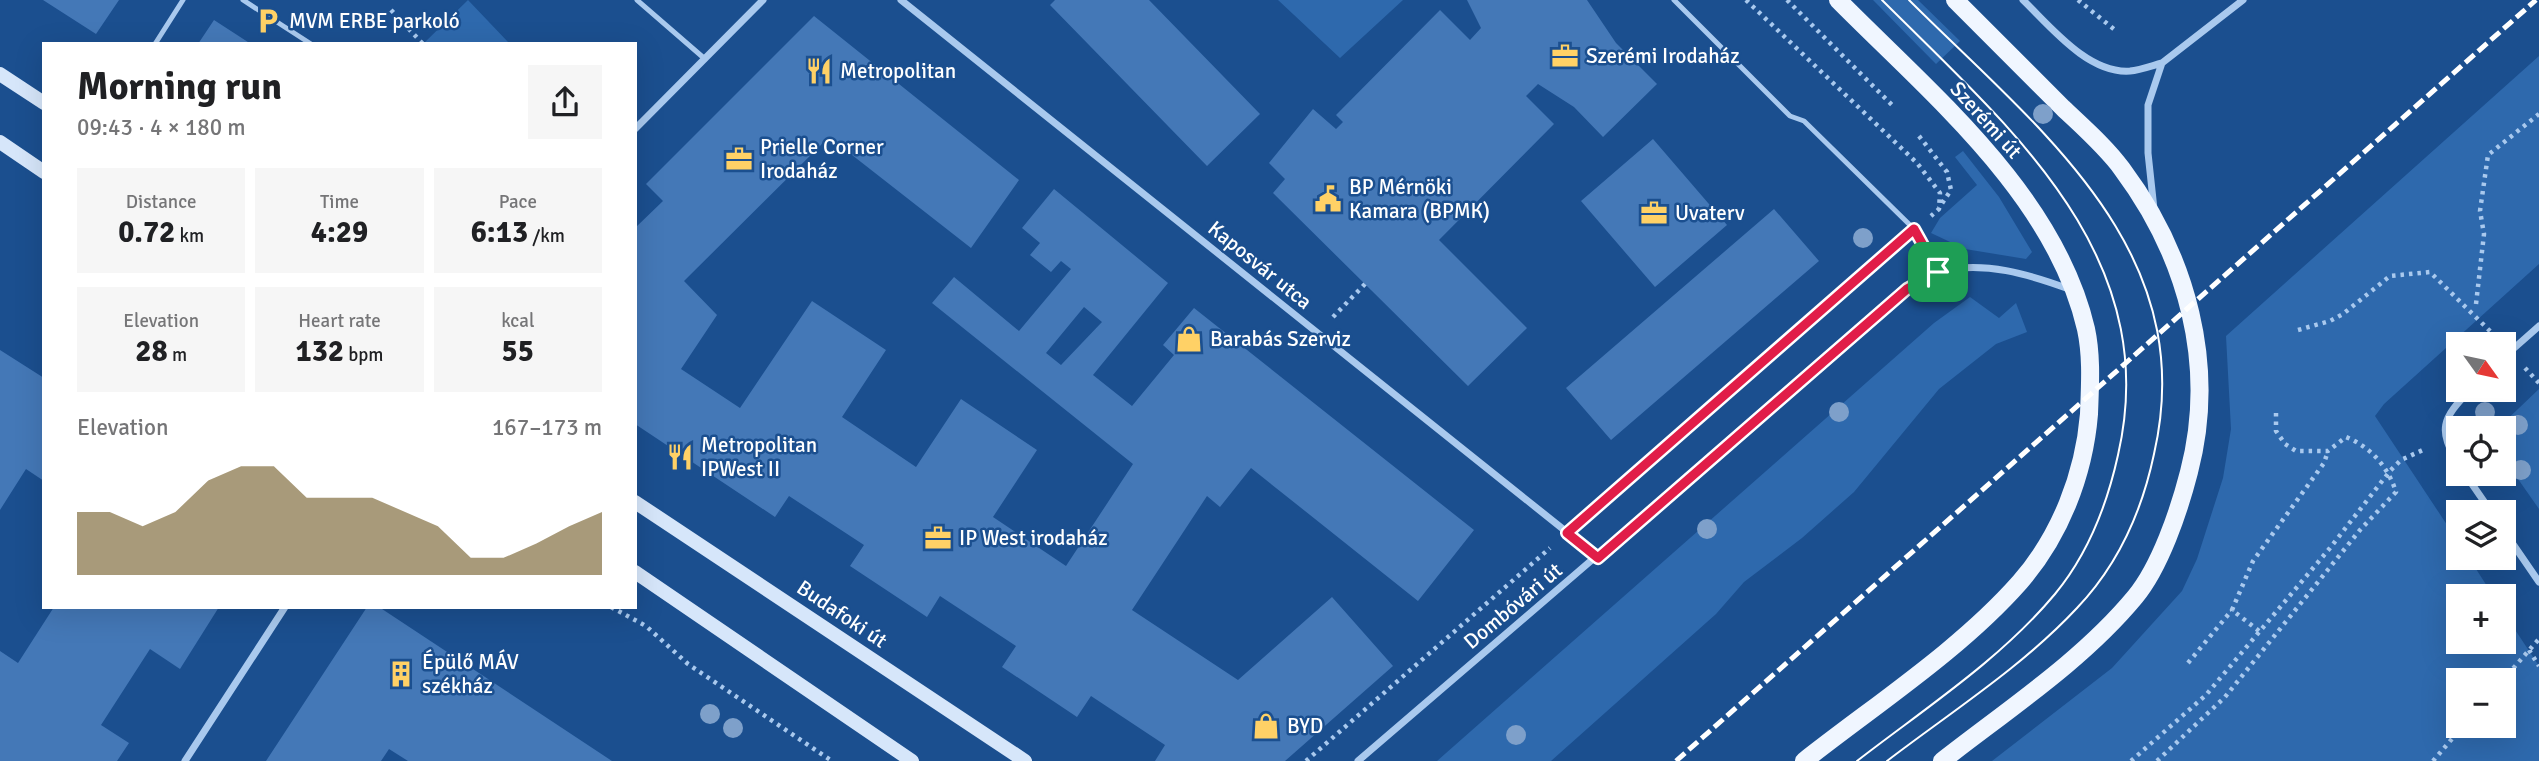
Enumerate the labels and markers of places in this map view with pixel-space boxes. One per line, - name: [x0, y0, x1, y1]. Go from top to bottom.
- parking icon: MVM ERBE parkoló: [253, 6, 283, 36]
- place label: MVM ERBE parkoló: [289, 8, 460, 34]
- office icon: Szerémi Irodaház: [1550, 41, 1580, 71]
- place label: Szerémi Irodaház: [1586, 43, 1740, 69]
- restaurant icon: Metropolitan: [804, 56, 834, 86]
- place label: Metropolitan: [840, 58, 956, 84]
- place label: Prielle Corner Irodaház: [760, 134, 884, 184]
- office icon: Prielle Corner Irodaház: [724, 144, 754, 174]
- place label: BP Mérnöki Kamara (BPMK): [1349, 174, 1490, 224]
- public building icon: BP Mérnöki Kamara (BPMK): [1313, 184, 1343, 214]
- office icon: Uvaterv: [1639, 198, 1669, 228]
- place label: Uvaterv: [1675, 200, 1745, 226]
- pin: [1908, 242, 1968, 302]
- shop icon: Barabás Szerviz: [1174, 324, 1204, 354]
- place label: Barabás Szerviz: [1210, 326, 1351, 352]
- place label: Metropolitan IPWest II: [701, 432, 817, 482]
- restaurant icon: Metropolitan IPWest II: [665, 442, 695, 472]
- office icon: IP West irodaház: [923, 523, 953, 553]
- place label: IP West irodaház: [959, 525, 1108, 551]
- place label: Épülő MÁV székház: [422, 649, 519, 699]
- building icon: Épülő MÁV székház: [386, 659, 416, 689]
- shop icon: BYD: [1251, 711, 1281, 741]
- place label: BYD: [1287, 713, 1323, 739]

